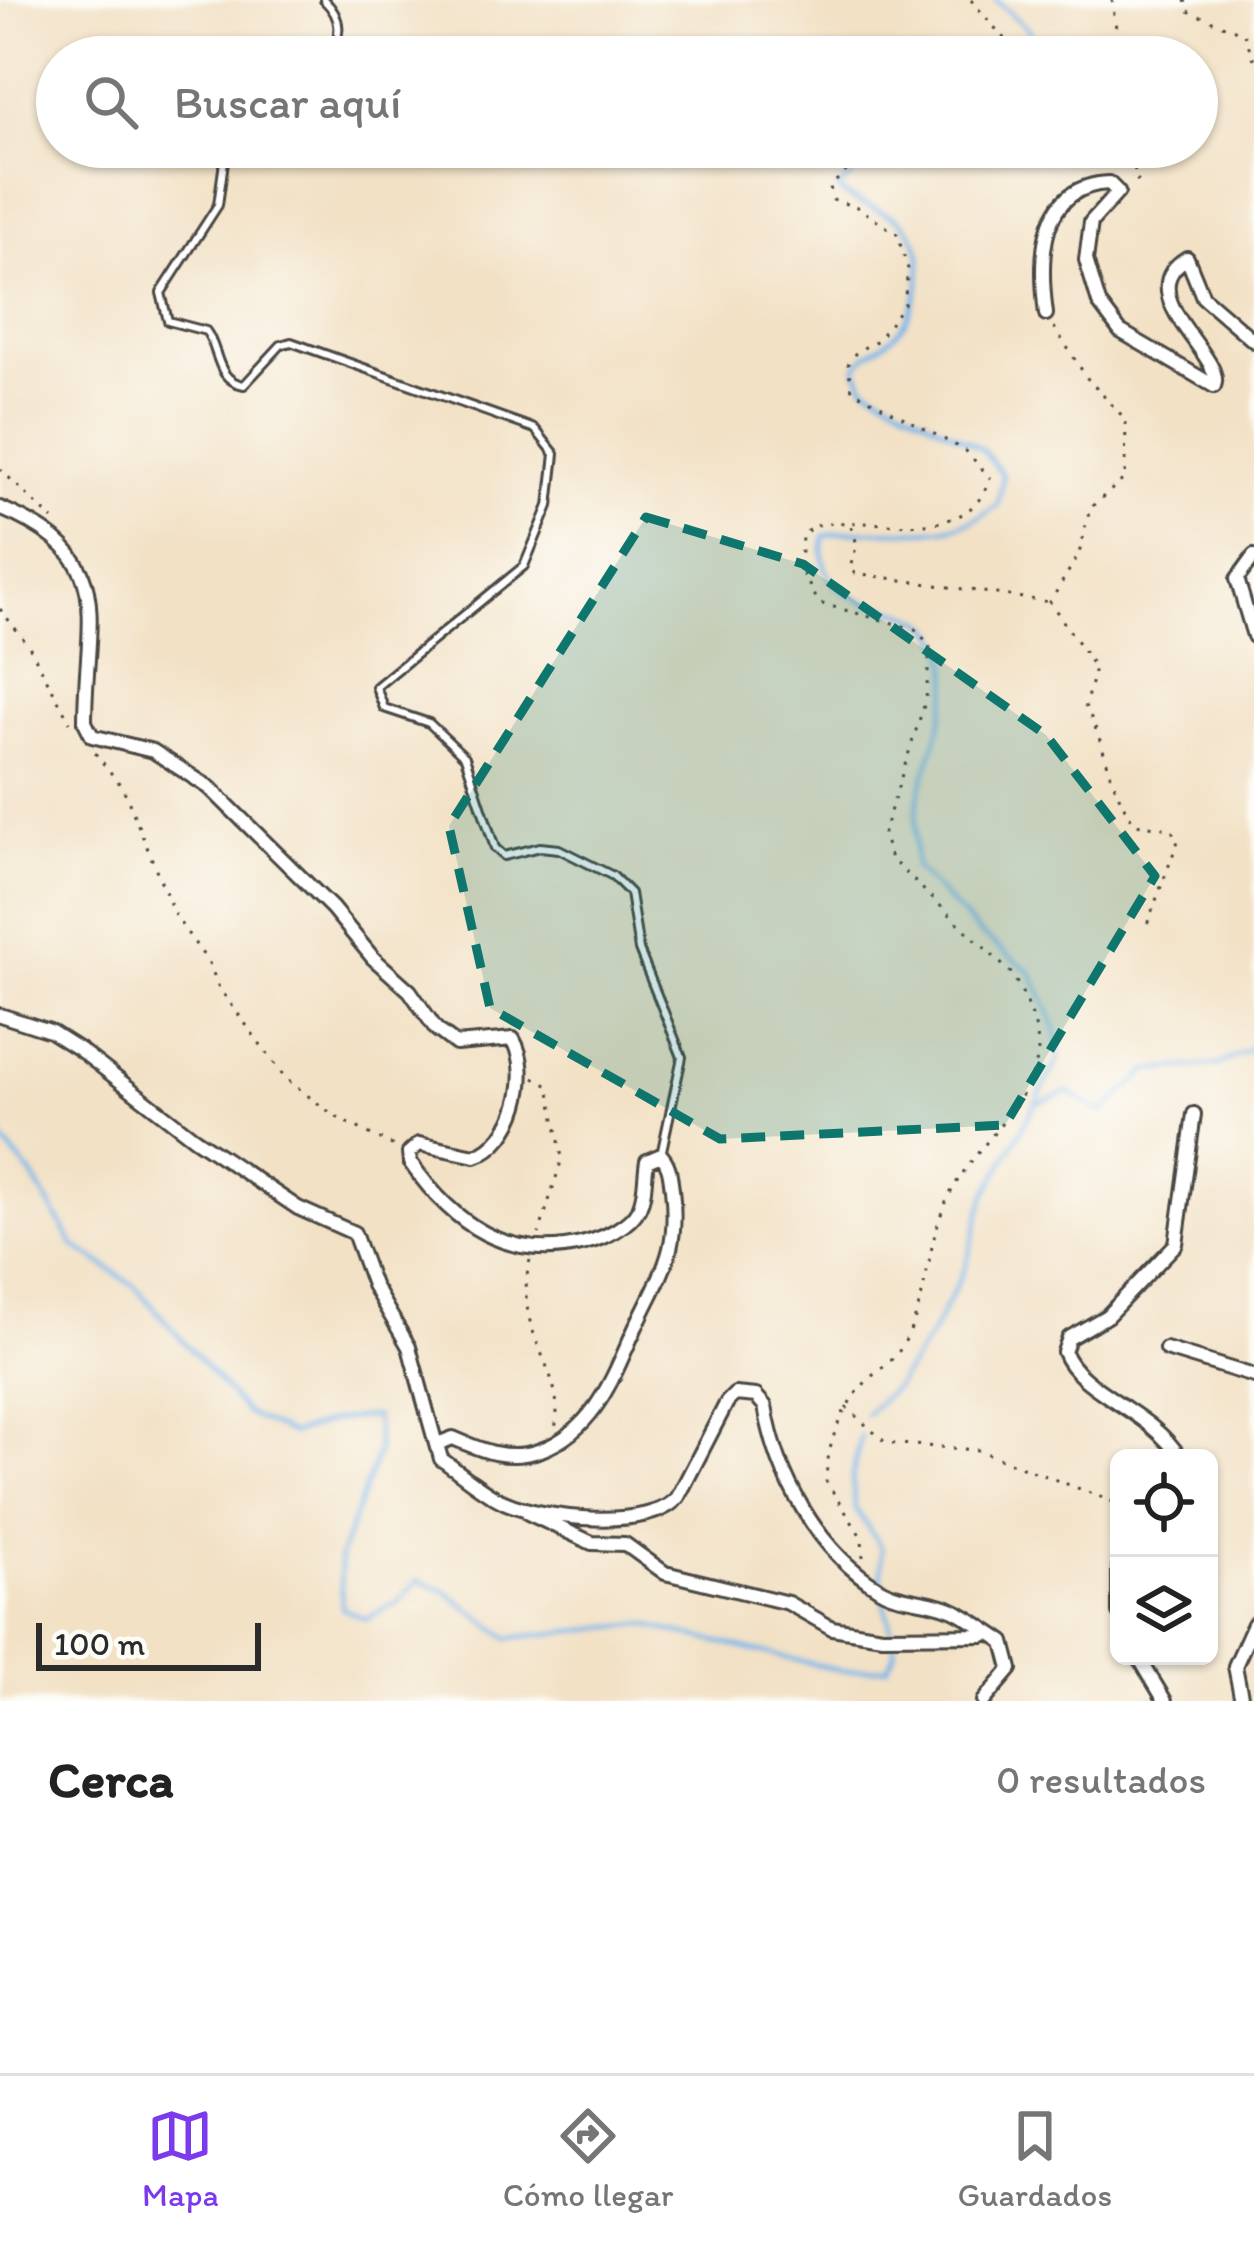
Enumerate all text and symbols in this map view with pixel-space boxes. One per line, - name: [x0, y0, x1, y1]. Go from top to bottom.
- search box: [36, 36, 1218, 168]
- icon: search: [78, 69, 144, 135]
- text: Buscar aquí: [174, 75, 401, 129]
- map controls: [1110, 1449, 1218, 1665]
- button: locate: [1110, 1449, 1218, 1557]
- button: layers: [1110, 1557, 1218, 1665]
- scale bar: [36, 1617, 261, 1670]
- text: 100 m: [54, 1624, 145, 1663]
- text: Cerca: [48, 1749, 174, 1810]
- text: 0 resultados: [996, 1756, 1206, 1803]
- tab: Mapa: [142, 2103, 219, 2214]
- tab: Cómo llegar: [503, 2103, 674, 2214]
- tab: Guardados: [957, 2103, 1112, 2214]

